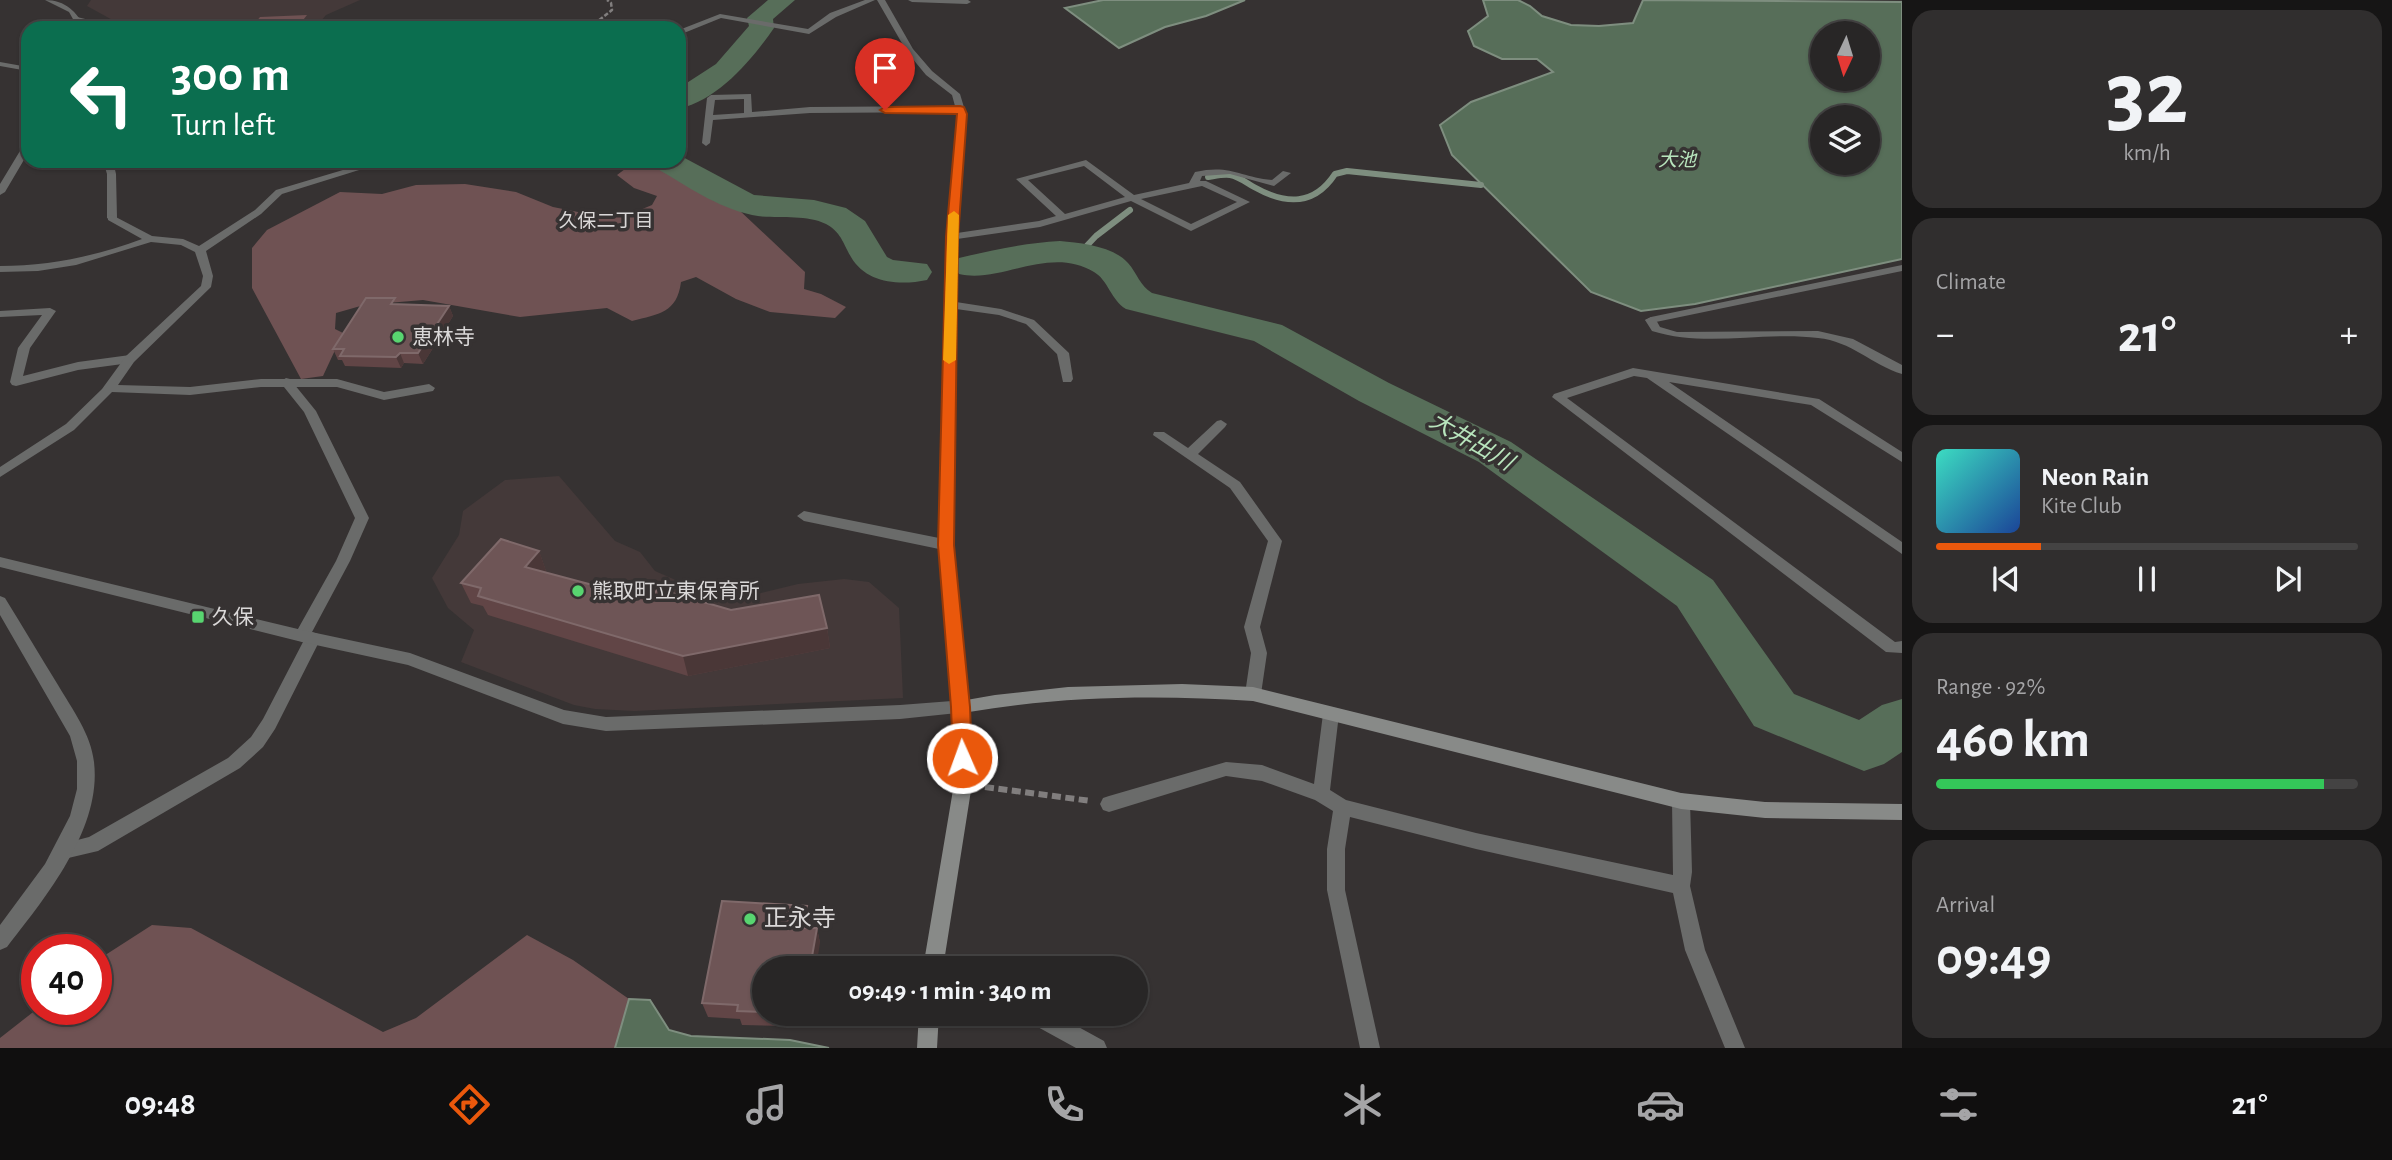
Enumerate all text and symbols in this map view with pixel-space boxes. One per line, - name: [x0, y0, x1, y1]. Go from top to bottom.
- north arrow: [1810, 21, 1880, 91]
- map controls: [1810, 21, 1880, 175]
- pin: [855, 38, 915, 110]
- icon: left: [56, 49, 147, 140]
- icon: arrive: [866, 49, 904, 87]
- text: 32: [2106, 49, 2188, 140]
- text: 300 m: [171, 51, 290, 100]
- button: layers: [1810, 105, 1880, 175]
- text: Turn left: [171, 109, 275, 141]
- text: km/h: [2123, 142, 2171, 165]
- water label: 大池: [1658, 150, 1698, 170]
- district label: 久保二丁目: [558, 210, 654, 231]
- text: Climate: [1936, 271, 2006, 294]
- text: 21°: [2118, 309, 2176, 361]
- text: −: [1936, 316, 1954, 354]
- text: +: [2340, 316, 2358, 354]
- place label: 恵林寺: [412, 326, 475, 348]
- marker: 恵林寺: [390, 329, 406, 345]
- water label: 大井出川: [1425, 407, 1520, 476]
- text: Neon Rain: [2041, 464, 2149, 490]
- text: Kite Club: [2041, 495, 2122, 518]
- icon: previous: [1987, 560, 2025, 598]
- icon: pause: [2128, 560, 2166, 598]
- icon: next: [2269, 560, 2307, 598]
- place label: 熊取町立東保育所: [592, 580, 760, 602]
- marker: 熊取町立東保育所: [570, 583, 586, 599]
- place label: 久保: [212, 606, 254, 628]
- marker: 久保: [190, 609, 206, 625]
- text: Range · 92%: [1936, 676, 2045, 699]
- text: 460 km: [1936, 714, 2090, 766]
- position arrow: [925, 721, 999, 795]
- text: Arrival: [1936, 894, 1995, 917]
- place label: 正永寺: [764, 906, 836, 931]
- marker: 正永寺: [742, 911, 758, 927]
- text: 09:49: [1936, 932, 2051, 984]
- speed limit sign: 40: [21, 934, 112, 1025]
- text: 09:49 · 1 min · 340 m: [849, 978, 1051, 1004]
- icon: directions: [445, 1080, 494, 1129]
- icon: music: [742, 1080, 791, 1129]
- icon: phone: [1040, 1080, 1089, 1129]
- icon: climate: [1338, 1080, 1387, 1129]
- icon: car: [1636, 1080, 1685, 1129]
- icon: filters: [1934, 1080, 1983, 1129]
- text: 09:48: [124, 1088, 196, 1120]
- text: 21°: [2232, 1088, 2268, 1120]

